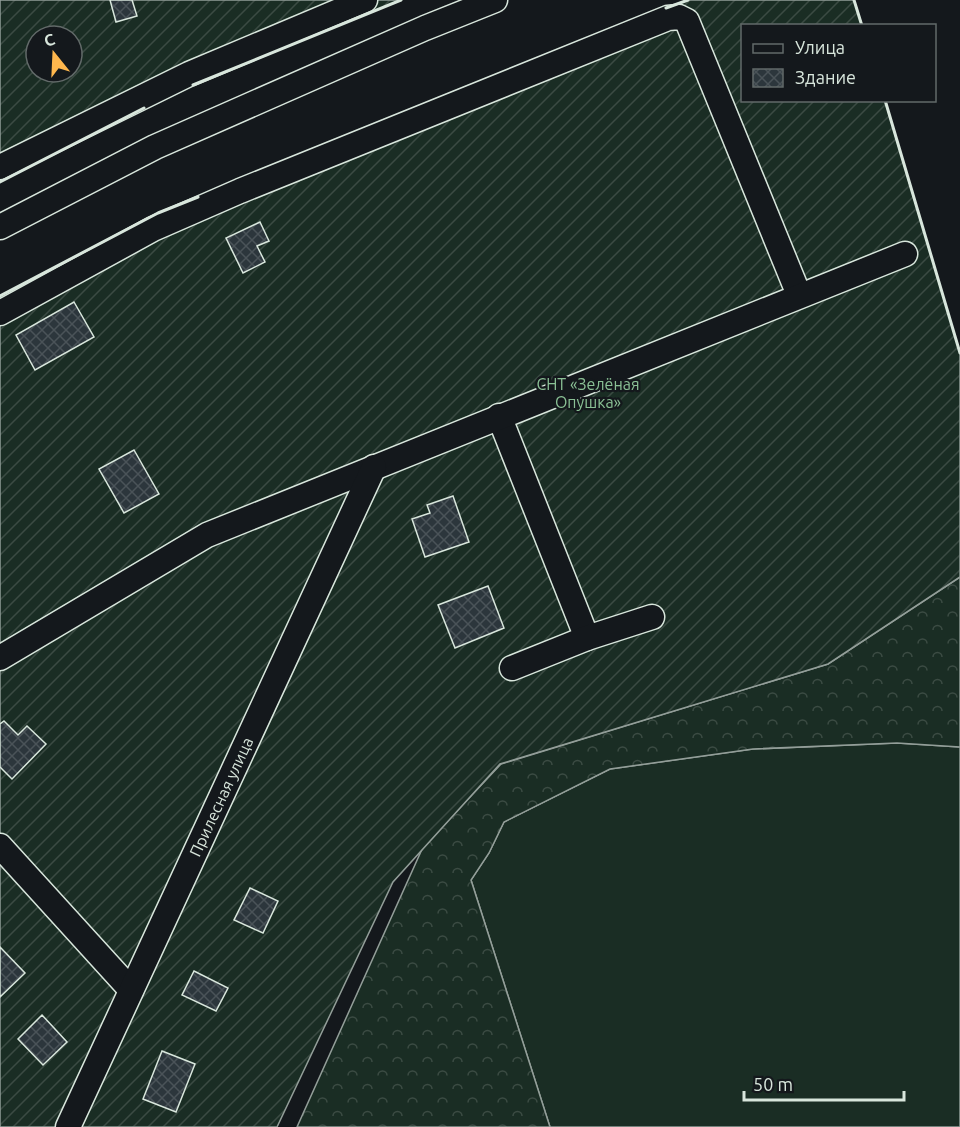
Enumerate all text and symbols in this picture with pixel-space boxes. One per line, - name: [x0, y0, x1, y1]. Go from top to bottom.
- north arrow: [24, 24, 84, 84]
- legend: [741, 24, 936, 102]
- text: С: [42, 30, 57, 50]
- text: Улица: [795, 37, 845, 57]
- text: Здание: [795, 67, 856, 87]
- park label: СНТ «Зелёная Опушка»: [536, 375, 640, 411]
- street label: Прилесная улица: [186, 734, 256, 859]
- scale bar: [744, 1064, 904, 1102]
- text: 50 m: [753, 1074, 793, 1094]

